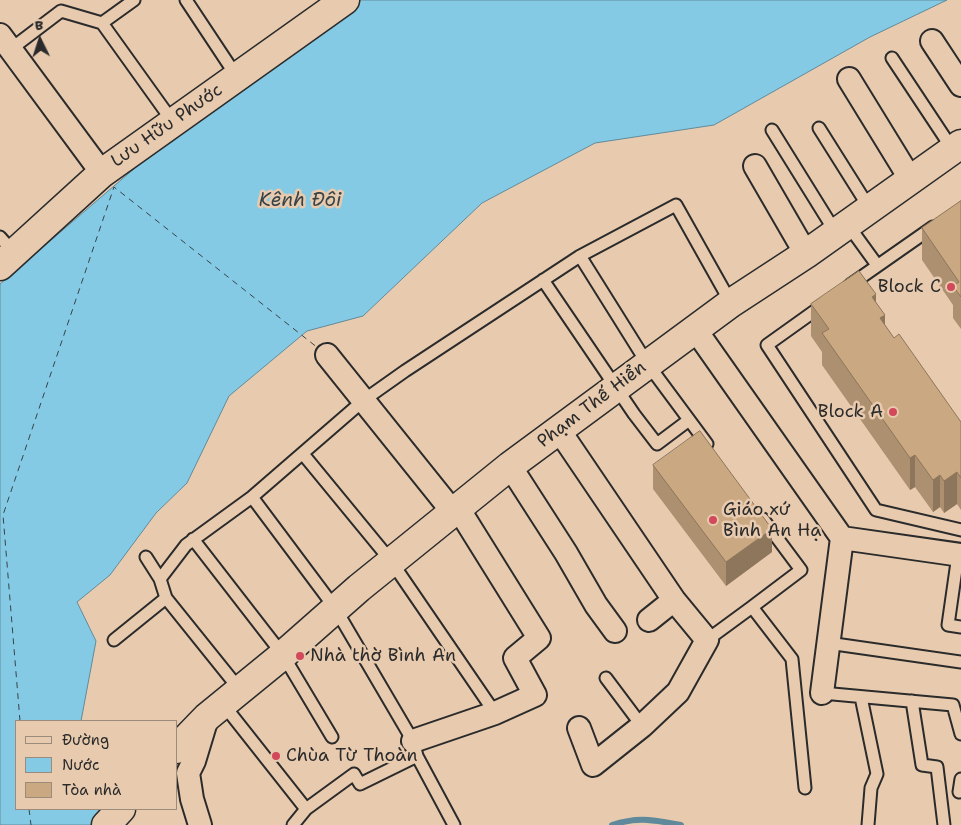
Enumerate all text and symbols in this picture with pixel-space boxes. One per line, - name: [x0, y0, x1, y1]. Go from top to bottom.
- north arrow: [15, 15, 65, 65]
- text: B: [34, 16, 44, 34]
- street label: Lưu Hữu Phước: [107, 80, 227, 172]
- water label: Kênh Đôi: [259, 190, 341, 212]
- place label: Block C: [878, 276, 941, 298]
- marker: Block C: [945, 281, 957, 293]
- street label: Phạm Thế Hiển: [533, 357, 651, 453]
- place label: Block A: [818, 401, 883, 423]
- marker: Block A: [887, 406, 899, 418]
- place label: Giáo xứ Bình An Hạ: [723, 499, 821, 542]
- marker: Giáo xứ Bình An Hạ: [707, 514, 719, 526]
- place label: Nhà thờ Bình An: [310, 645, 456, 667]
- marker: Nhà thờ Bình An: [294, 650, 306, 662]
- legend: [15, 720, 178, 810]
- text: Đường: [62, 730, 109, 750]
- place label: Chùa Từ Thoàn: [286, 745, 418, 767]
- marker: Chùa Từ Thoàn: [270, 750, 282, 762]
- text: Nước: [62, 755, 99, 775]
- text: Tòa nhà: [62, 780, 121, 800]

